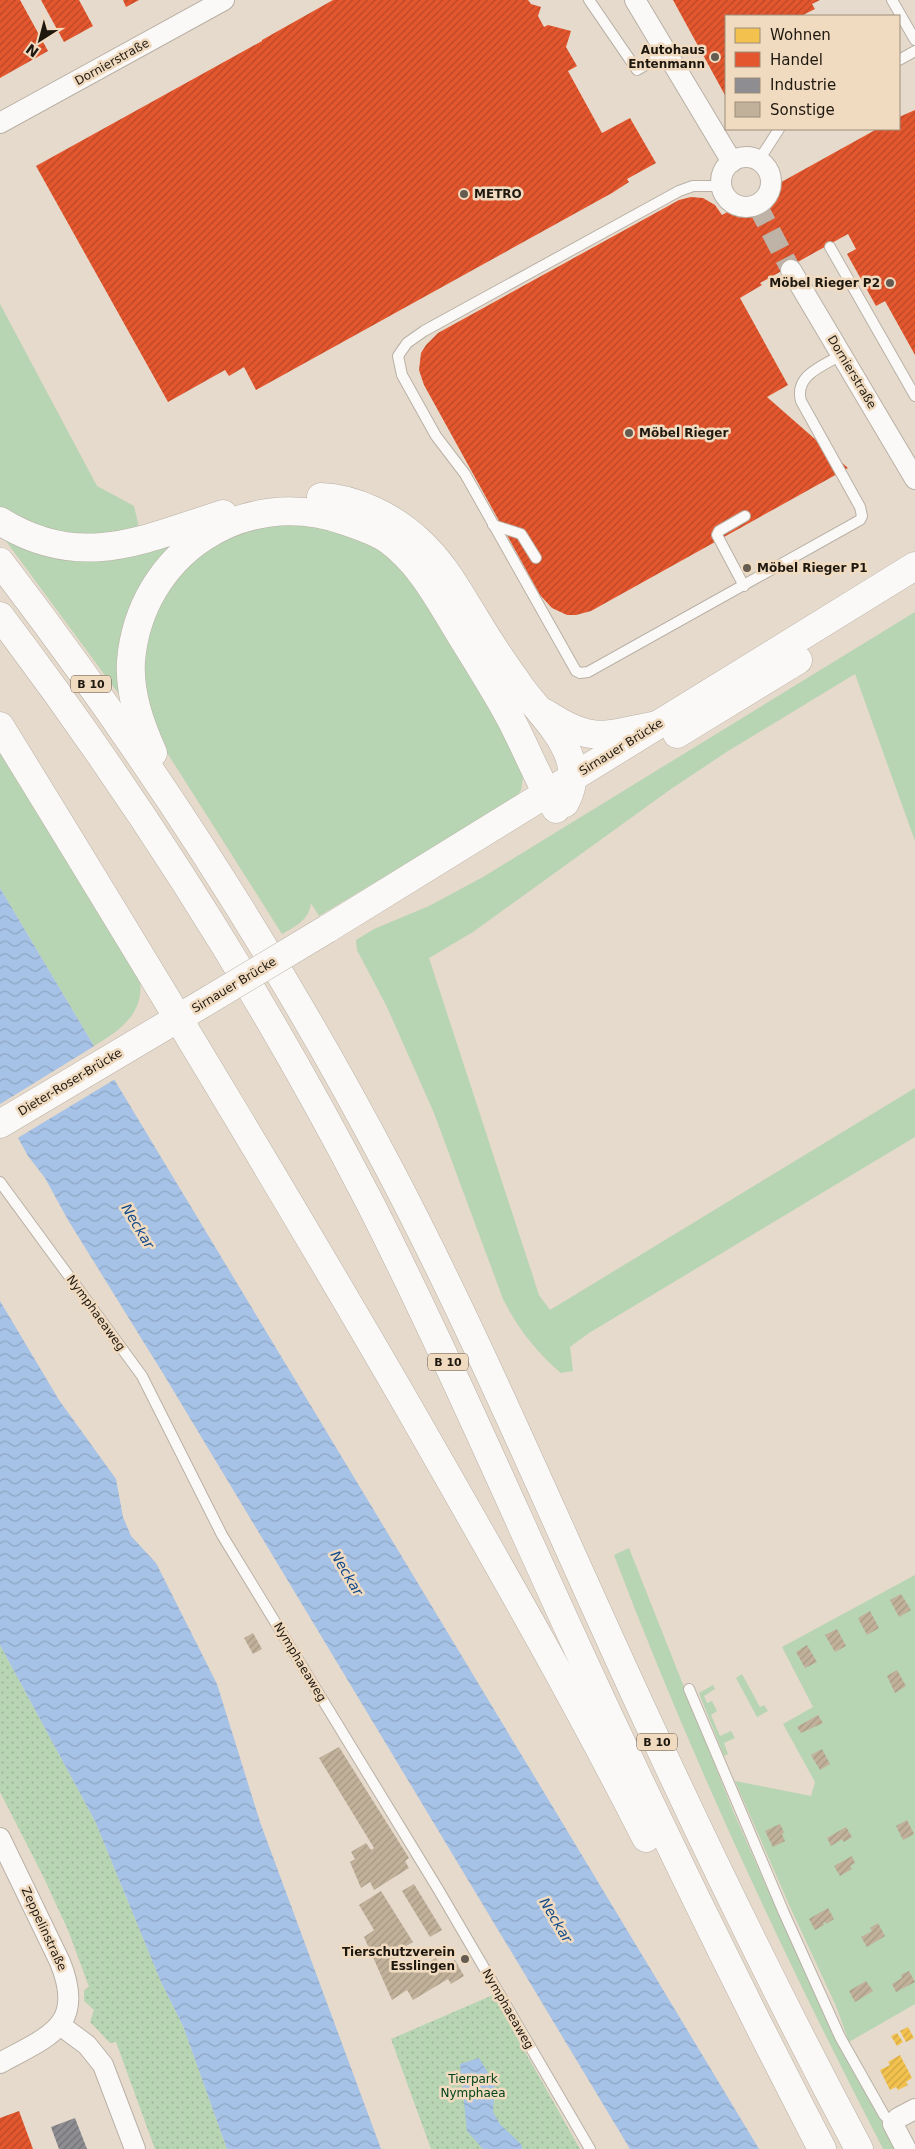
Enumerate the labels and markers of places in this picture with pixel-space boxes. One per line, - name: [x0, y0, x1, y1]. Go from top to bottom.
- place label: Autohaus Entenmann: [628, 43, 705, 71]
- marker: Autohaus Entenmann: [709, 51, 721, 63]
- place label: METRO: [474, 187, 522, 201]
- marker: METRO: [458, 188, 470, 200]
- place label: Möbel Rieger P2: [769, 276, 880, 290]
- marker: Möbel Rieger P2: [884, 277, 896, 289]
- place label: Möbel Rieger: [639, 426, 728, 440]
- marker: Möbel Rieger: [623, 427, 635, 439]
- place label: Möbel Rieger P1: [757, 561, 868, 575]
- marker: Möbel Rieger P1: [741, 562, 753, 574]
- place label: Tierschutzverein Esslingen: [342, 1945, 455, 1973]
- marker: Tierschutzverein Esslingen: [459, 1953, 471, 1965]

